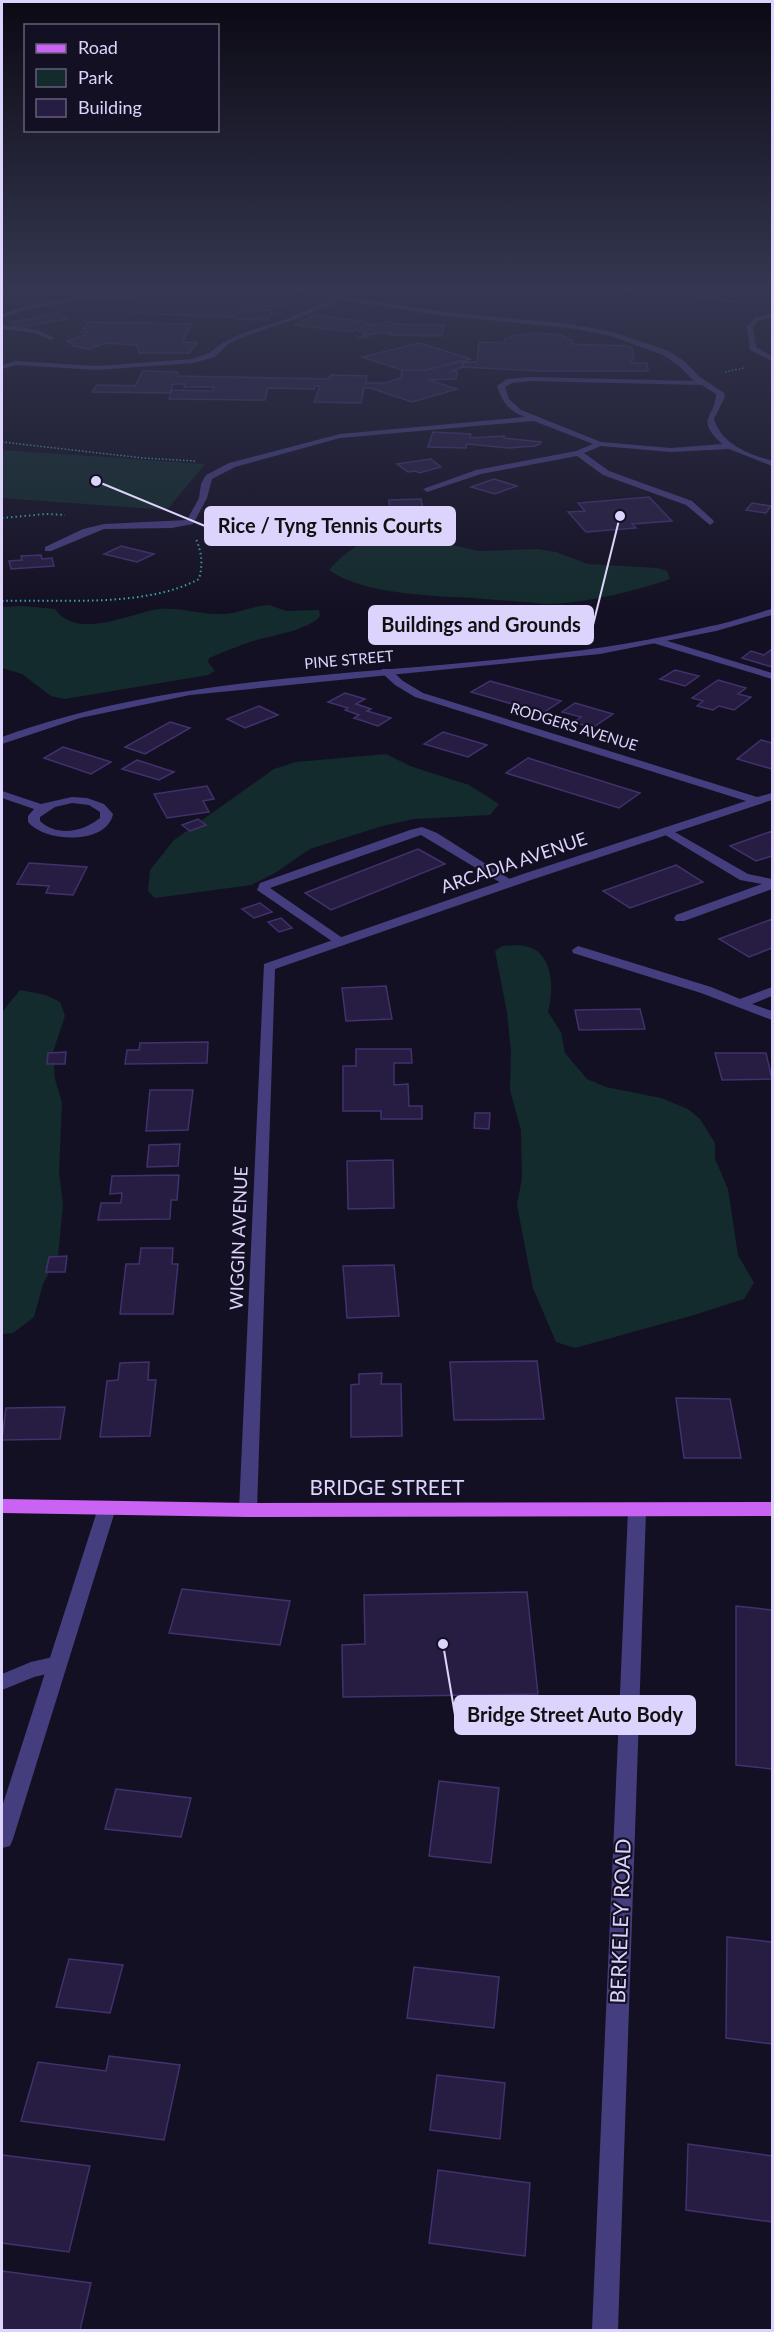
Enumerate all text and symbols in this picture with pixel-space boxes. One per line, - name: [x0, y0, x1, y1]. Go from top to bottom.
- legend: [24, 24, 219, 132]
- text: Road: [78, 36, 118, 58]
- text: Park: [78, 66, 114, 88]
- text: Building: [78, 96, 142, 118]
- callout: Rice / Tyng Tennis Courts: [205, 507, 455, 545]
- text: Rice / Tyng Tennis Courts: [218, 513, 442, 537]
- callout: Buildings and Grounds: [369, 606, 593, 644]
- text: Buildings and Grounds: [381, 612, 581, 636]
- street label: PINE STREET: [303, 646, 395, 672]
- street label: RODGERS AVENUE: [508, 698, 640, 754]
- street label: ARCADIA AVENUE: [438, 827, 590, 897]
- street label: WIGGIN AVENUE: [224, 1166, 252, 1310]
- street label: BRIDGE STREET: [309, 1474, 465, 1499]
- callout: Bridge Street Auto Body: [455, 1696, 695, 1734]
- text: Bridge Street Auto Body: [467, 1702, 683, 1726]
- street label: BERKELEY ROAD: [604, 1838, 635, 2004]

